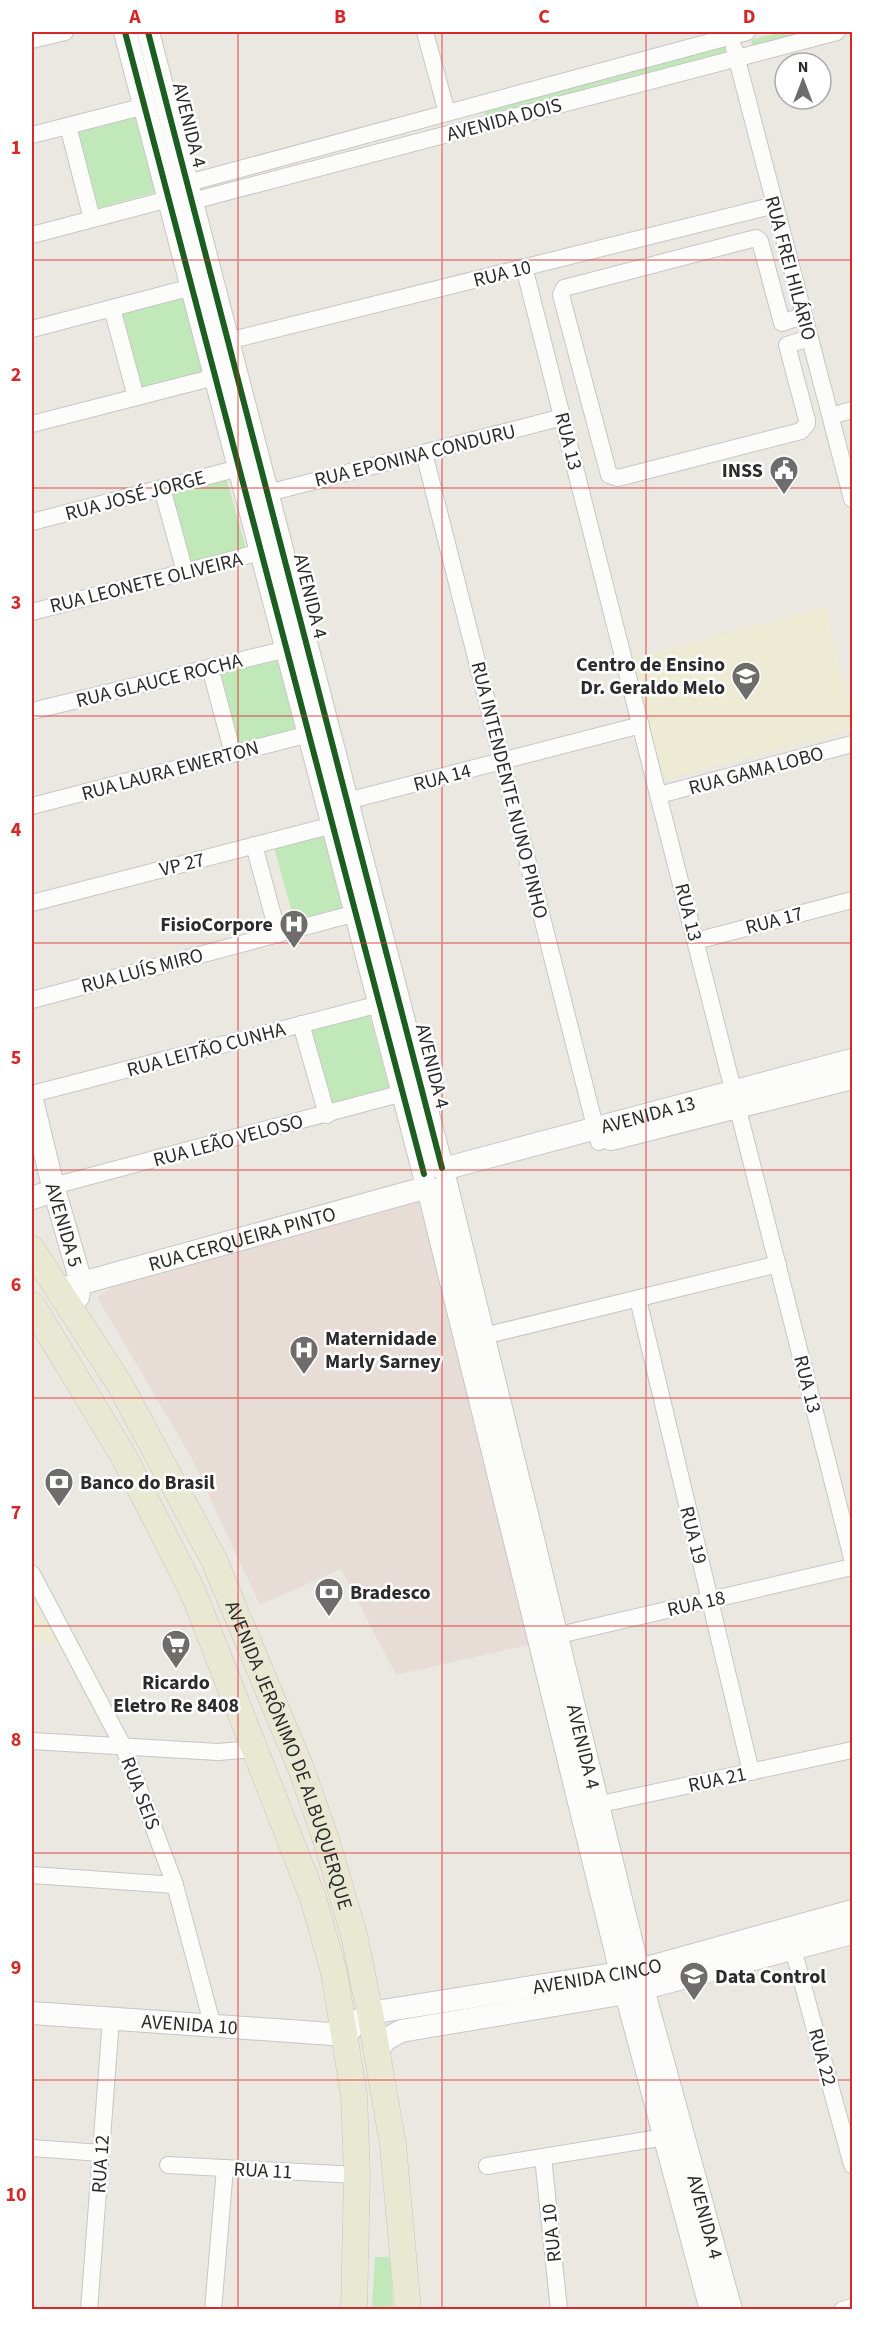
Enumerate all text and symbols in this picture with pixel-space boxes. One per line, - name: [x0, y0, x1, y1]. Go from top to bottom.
- text: A: [128, 3, 141, 31]
- text: B: [334, 3, 346, 31]
- text: C: [538, 3, 550, 31]
- text: D: [743, 3, 755, 31]
- north arrow: [773, 51, 833, 111]
- text: N: [798, 56, 808, 78]
- street label: AVENIDA 4: [165, 80, 213, 171]
- street label: AVENIDA DOIS: [444, 91, 565, 149]
- text: 1: [11, 134, 21, 162]
- street label: RUA FREI HILÁRIO: [757, 193, 823, 344]
- street label: RUA 10: [470, 253, 534, 295]
- text: 2: [11, 361, 21, 389]
- street label: RUA 13: [547, 409, 589, 473]
- street label: RUA EPONINA CONDURU: [312, 417, 519, 495]
- public building icon: INSS: [768, 454, 800, 496]
- place label: INSS: [722, 457, 763, 485]
- street label: RUA JOSÉ JORGE: [62, 464, 208, 528]
- street label: RUA LEONETE OLIVEIRA: [47, 545, 246, 620]
- street label: AVENIDA 4: [286, 551, 334, 642]
- text: 3: [11, 589, 21, 617]
- street label: RUA GLAUCE ROCHA: [73, 647, 245, 715]
- place label: Centro de Ensino Dr. Geraldo Melo: [576, 651, 725, 702]
- street label: RUA INTENDENTE NUNO PINHO: [463, 659, 555, 922]
- school or university icon: Centro de Ensino Dr. Geraldo Melo: [730, 660, 762, 702]
- street label: RUA LAURA EWERTON: [78, 734, 262, 808]
- street label: RUA GAMA LOBO: [686, 739, 827, 802]
- street label: RUA 14: [410, 757, 474, 799]
- text: 4: [11, 816, 22, 844]
- street label: VP 27: [157, 846, 208, 884]
- street label: RUA 13: [667, 880, 709, 944]
- street label: RUA 17: [742, 900, 806, 942]
- hospital icon: FisioCorpore: [278, 908, 310, 950]
- place label: FisioCorpore: [160, 911, 273, 939]
- street label: RUA LUÍS MIRO: [78, 941, 206, 1001]
- street label: RUA LEITÃO CUNHA: [124, 1015, 289, 1085]
- street label: AVENIDA 4: [408, 1021, 456, 1112]
- text: 5: [11, 1044, 21, 1072]
- street label: AVENIDA 13: [598, 1089, 698, 1141]
- street label: RUA LEÃO VELOSO: [150, 1107, 306, 1174]
- street label: AVENIDA 5: [38, 1180, 89, 1271]
- street label: RUA CERQUEIRA PINTO: [145, 1200, 339, 1279]
- text: 6: [11, 1271, 21, 1299]
- place label: Maternidade Marly Sarney: [325, 1325, 441, 1376]
- hospital icon: Maternidade Marly Sarney: [288, 1334, 320, 1376]
- street label: RUA 13: [786, 1352, 828, 1416]
- bank icon: Banco do Brasil: [43, 1466, 75, 1508]
- place label: Banco do Brasil: [80, 1469, 215, 1497]
- text: 7: [11, 1499, 21, 1527]
- street label: RUA 19: [672, 1503, 714, 1567]
- bank icon: Bradesco: [313, 1576, 345, 1618]
- place label: Bradesco: [350, 1579, 431, 1607]
- street label: RUA 18: [664, 1584, 728, 1624]
- street label: AVENIDA JERÔNIMO DE ALBUQUERQUE: [218, 1597, 359, 1913]
- supermarket icon: Ricardo Eletro Re 8408: [160, 1628, 192, 1670]
- place label: Ricardo Eletro Re 8408: [113, 1669, 239, 1720]
- street label: AVENIDA 4: [559, 1701, 607, 1792]
- text: 8: [11, 1726, 21, 1754]
- street label: RUA SEIS: [113, 1753, 167, 1834]
- street label: RUA 21: [686, 1760, 749, 1800]
- street label: AVENIDA CINCO: [531, 1951, 665, 2002]
- text: 9: [11, 1954, 21, 1982]
- school or university icon: Data Control: [678, 1960, 710, 2002]
- place label: Data Control: [715, 1963, 826, 1991]
- street label: AVENIDA 10: [140, 2008, 239, 2042]
- street label: RUA 22: [801, 2025, 843, 2089]
- street label: RUA 12: [85, 2134, 117, 2194]
- street label: RUA 11: [233, 2155, 293, 2187]
- street label: AVENIDA 4: [680, 2172, 729, 2263]
- text: 10: [5, 2181, 27, 2209]
- street label: RUA 10: [535, 2202, 569, 2264]

